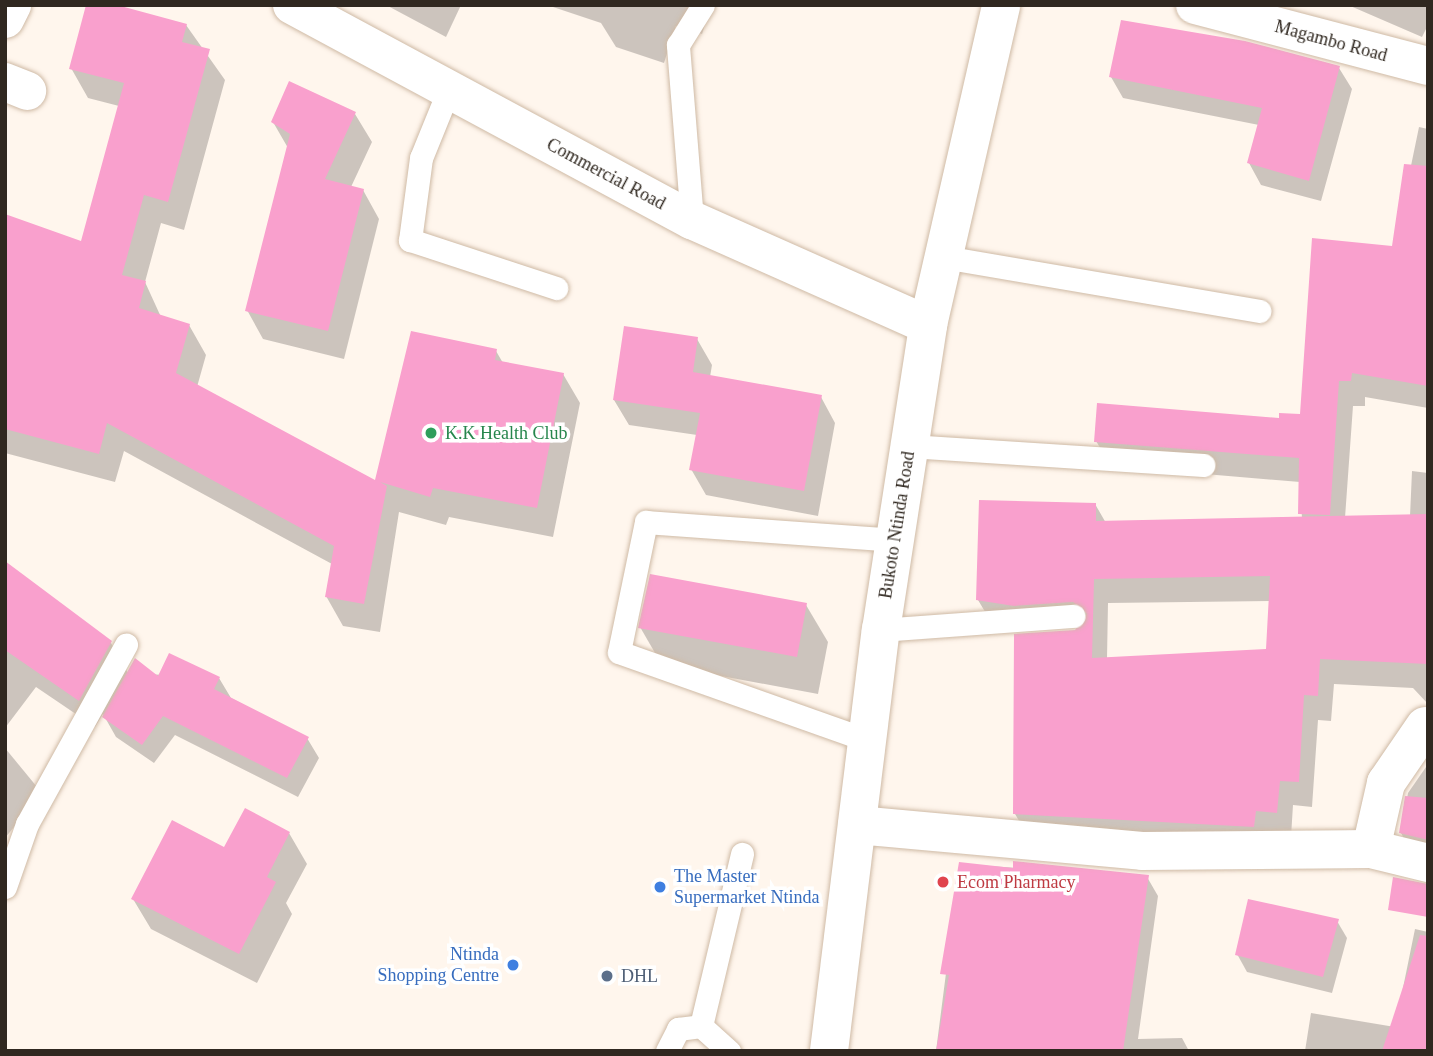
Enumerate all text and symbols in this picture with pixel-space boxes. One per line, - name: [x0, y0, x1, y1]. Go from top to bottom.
- street label: Magambo Road: [1272, 16, 1390, 66]
- street label: Commercial Road: [543, 134, 669, 214]
- place label: K.K Health Club: [445, 422, 567, 444]
- marker: K.K Health Club: [423, 425, 439, 441]
- street label: Bukoto Ntinda Road: [875, 450, 919, 600]
- place label: The Master Supermarket Ntinda: [674, 866, 819, 908]
- place label: Ecom Pharmacy: [957, 871, 1075, 893]
- marker: Ecom Pharmacy: [935, 874, 951, 890]
- marker: The Master Supermarket Ntinda: [652, 879, 668, 895]
- place label: Ntinda Shopping Centre: [378, 944, 499, 986]
- marker: Ntinda Shopping Centre: [505, 957, 521, 973]
- place label: DHL: [621, 965, 658, 987]
- marker: DHL: [599, 968, 615, 984]

